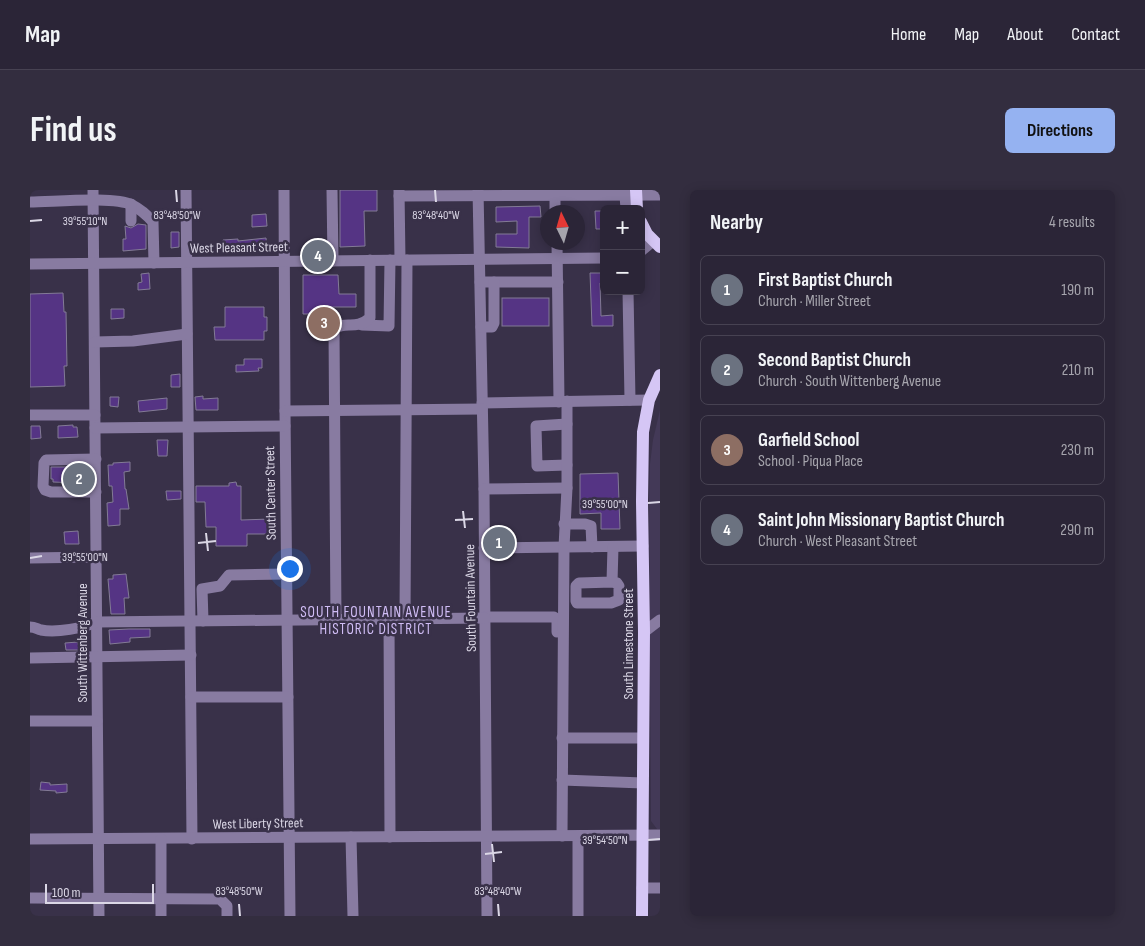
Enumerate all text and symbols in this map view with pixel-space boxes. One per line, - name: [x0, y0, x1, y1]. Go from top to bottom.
- text: Map: [25, 20, 60, 49]
- text: Home: [891, 24, 926, 45]
- text: Map: [954, 24, 979, 45]
- text: About: [1007, 24, 1043, 45]
- text: Contact: [1071, 24, 1120, 45]
- button: Directions: [1005, 108, 1115, 153]
- text: Find us: [30, 109, 117, 152]
- north arrow: [540, 205, 585, 250]
- map controls: [600, 205, 645, 295]
- button: +: [600, 205, 645, 250]
- text: 83°48'50"W: [153, 208, 201, 223]
- text: 83°48'40"W: [412, 208, 460, 223]
- text: Nearby: [710, 210, 763, 235]
- text: 4 results: [1049, 213, 1095, 232]
- text: 39°55'10"N: [63, 214, 107, 229]
- pin: 4: [302, 237, 334, 275]
- street label: West Pleasant Street: [190, 238, 288, 257]
- button: −: [600, 250, 645, 295]
- text: First Baptist Church: [758, 269, 892, 292]
- text: 1: [724, 281, 730, 300]
- text: 190 m: [1061, 281, 1094, 300]
- text: Church · Miller Street: [758, 292, 871, 311]
- pin: 3: [308, 304, 340, 342]
- text: Second Baptist Church: [758, 349, 911, 372]
- text: 2: [723, 361, 731, 380]
- text: 210 m: [1062, 361, 1094, 380]
- text: Church · South Wittenberg Avenue: [758, 372, 941, 391]
- text: Garfield School: [758, 429, 859, 452]
- text: 3: [723, 441, 731, 460]
- text: 230 m: [1061, 441, 1094, 460]
- street label: South Center Street: [261, 446, 280, 540]
- text: School · Piqua Place: [758, 452, 863, 471]
- pin: 2: [63, 460, 95, 498]
- text: 39°55'00"N: [582, 497, 628, 512]
- text: Saint John Missionary Baptist Church: [758, 509, 1004, 532]
- text: 4: [723, 521, 731, 540]
- text: 290 m: [1060, 521, 1094, 540]
- pin: 1: [483, 524, 515, 562]
- text: Church · West Pleasant Street: [758, 532, 917, 551]
- street label: South Fountain Avenue: [461, 544, 480, 652]
- text: 39°55'00"N: [62, 550, 108, 565]
- your location: [277, 556, 303, 582]
- street label: South Wittenberg Avenue: [74, 583, 91, 703]
- street label: South Limestone Street: [620, 589, 637, 699]
- district label: SOUTH FOUNTAIN AVENUE HISTORIC DISTRICT: [300, 603, 452, 639]
- street label: West Liberty Street: [212, 814, 304, 833]
- text: 39°54'50"N: [582, 833, 628, 848]
- scale bar: [45, 881, 154, 904]
- text: 100 m: [52, 884, 81, 901]
- text: 83°48'50"W: [215, 884, 263, 899]
- text: 83°48'40"W: [474, 884, 522, 899]

